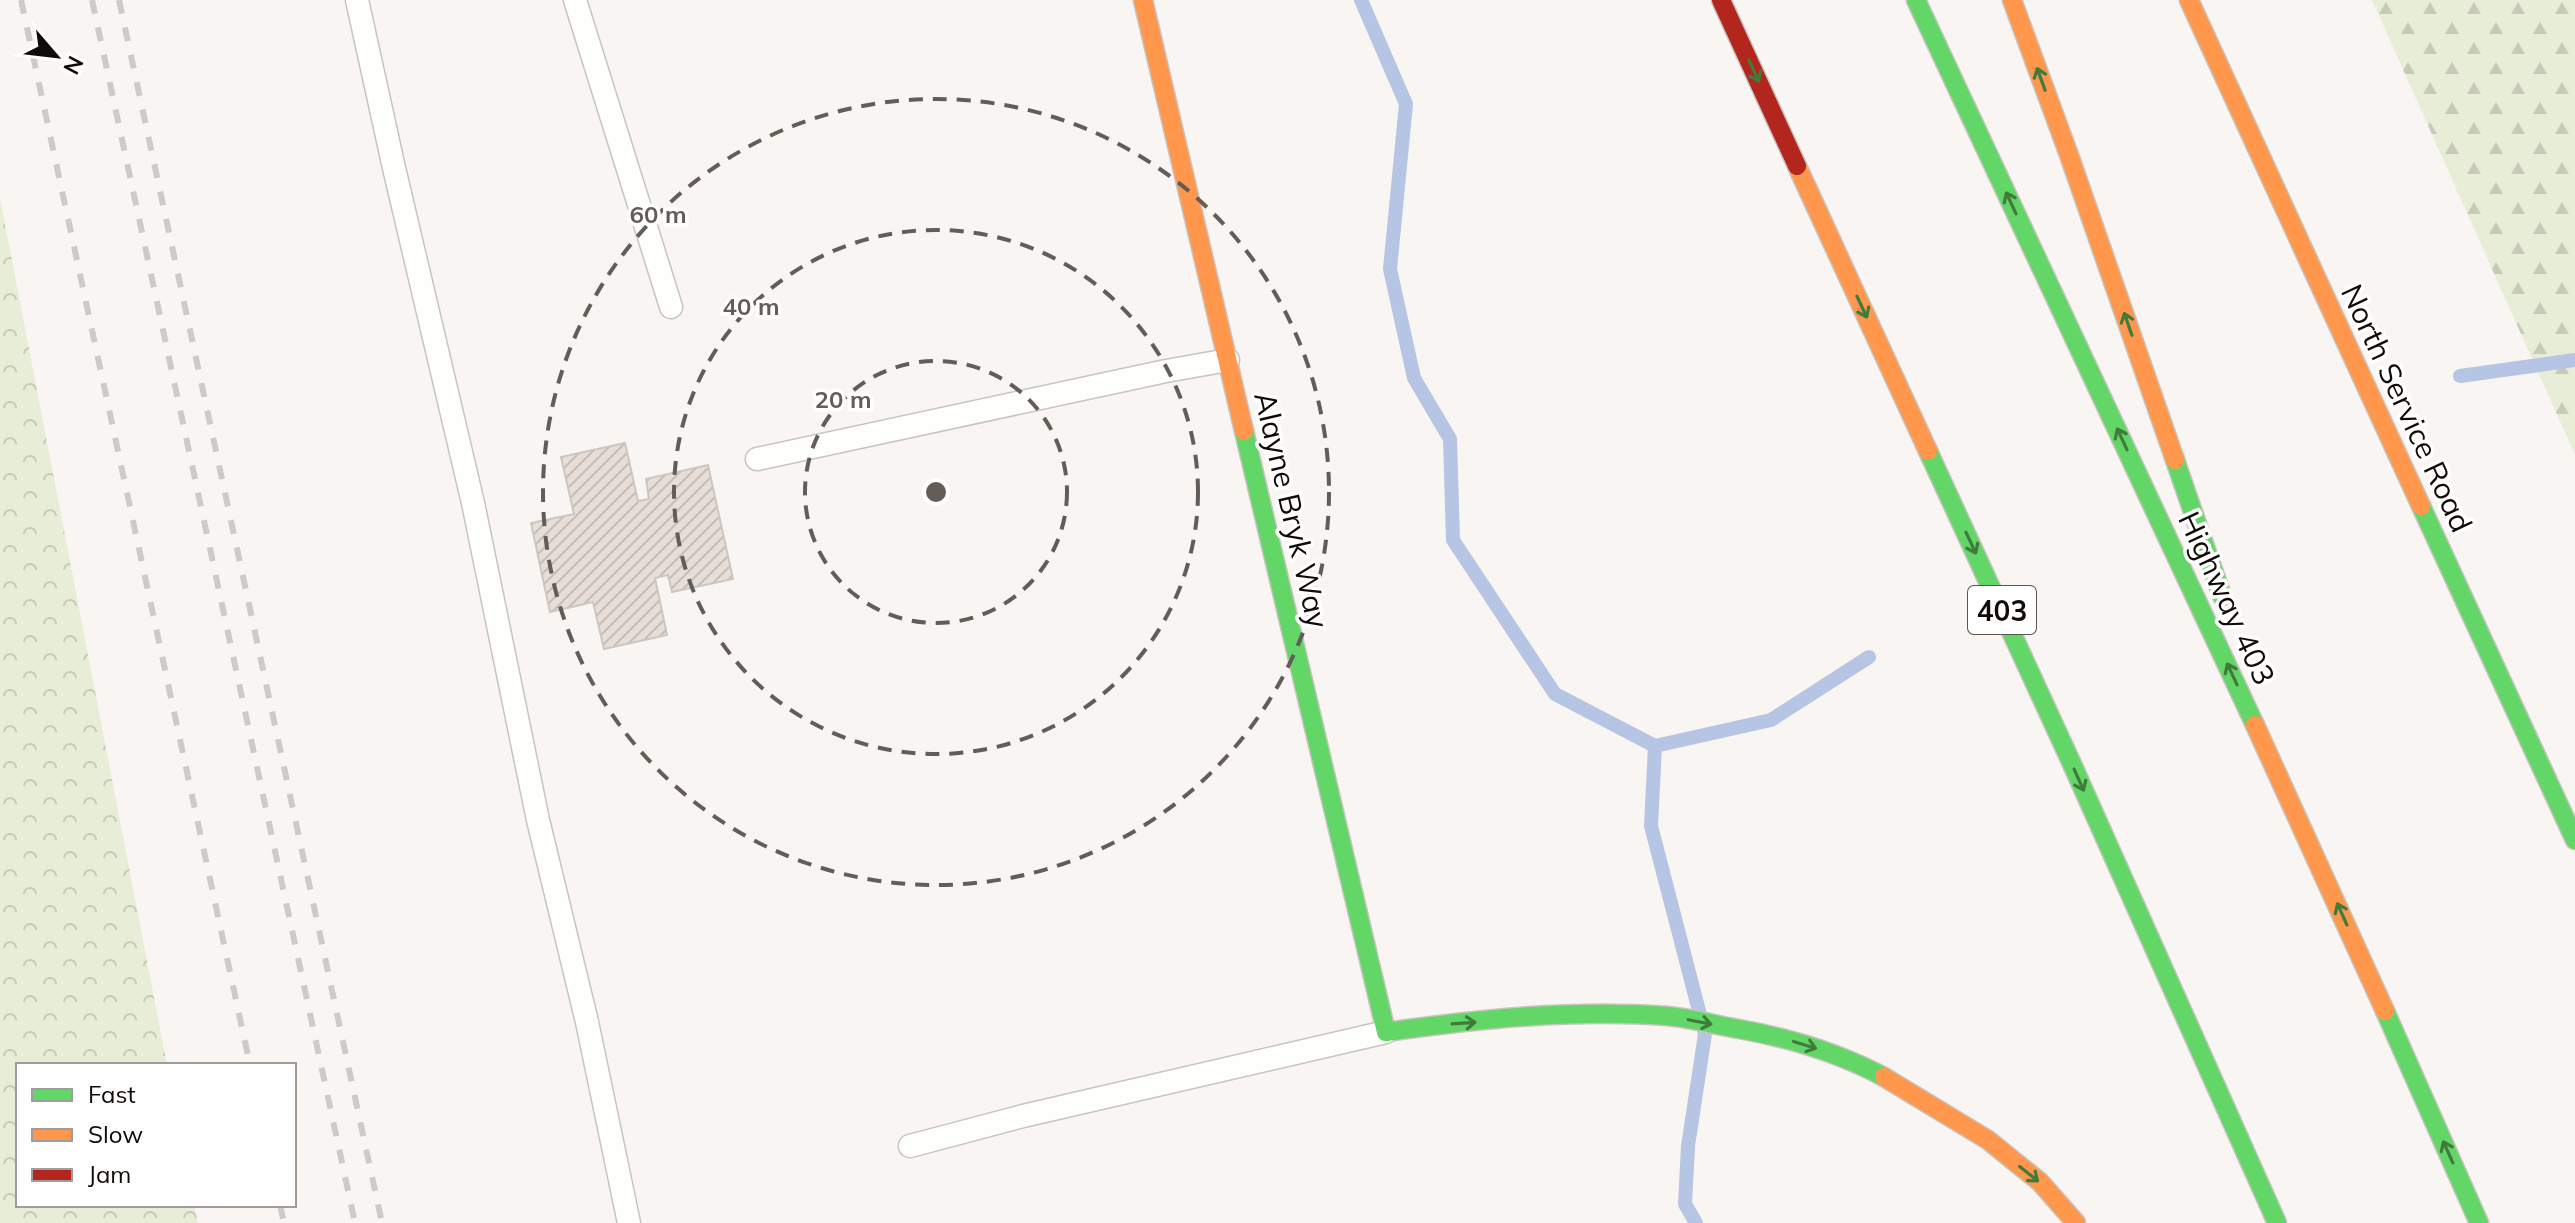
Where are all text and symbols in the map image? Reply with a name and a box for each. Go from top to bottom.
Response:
north arrow [16,16,96,96]
text: N [57,51,90,79]
one-way arrow [1747,59,1762,83]
one-way arrow [2033,67,2047,92]
one-way arrow [2003,192,2018,216]
text: 60 m [630,199,686,229]
street label: North Service Road [2333,278,2481,538]
text: 40 m [723,291,779,321]
one-way arrow [1855,295,1870,319]
one-way arrow [2119,312,2134,337]
text: 20 m [815,384,871,414]
street label: Alayne Bryk Way [1246,388,1338,632]
one-way arrow [2114,427,2129,451]
centre of rings [922,478,950,506]
street label: Highway 403 [2170,505,2284,691]
one-way arrow [1964,531,1979,555]
road number: 403 [1968,586,2036,634]
one-way arrow [2224,663,2239,687]
one-way arrow [2073,767,2088,791]
one-way arrow [2333,903,2348,927]
one-way arrow [1450,1015,1476,1030]
one-way arrow [1686,1015,1712,1030]
one-way arrow [1792,1038,1818,1053]
legend [16,1063,296,1207]
text: Fast [88,1079,136,1109]
text: Slow [88,1119,143,1149]
one-way arrow [2439,1140,2454,1165]
text: Jam [88,1159,131,1189]
one-way arrow [2019,1165,2039,1183]

